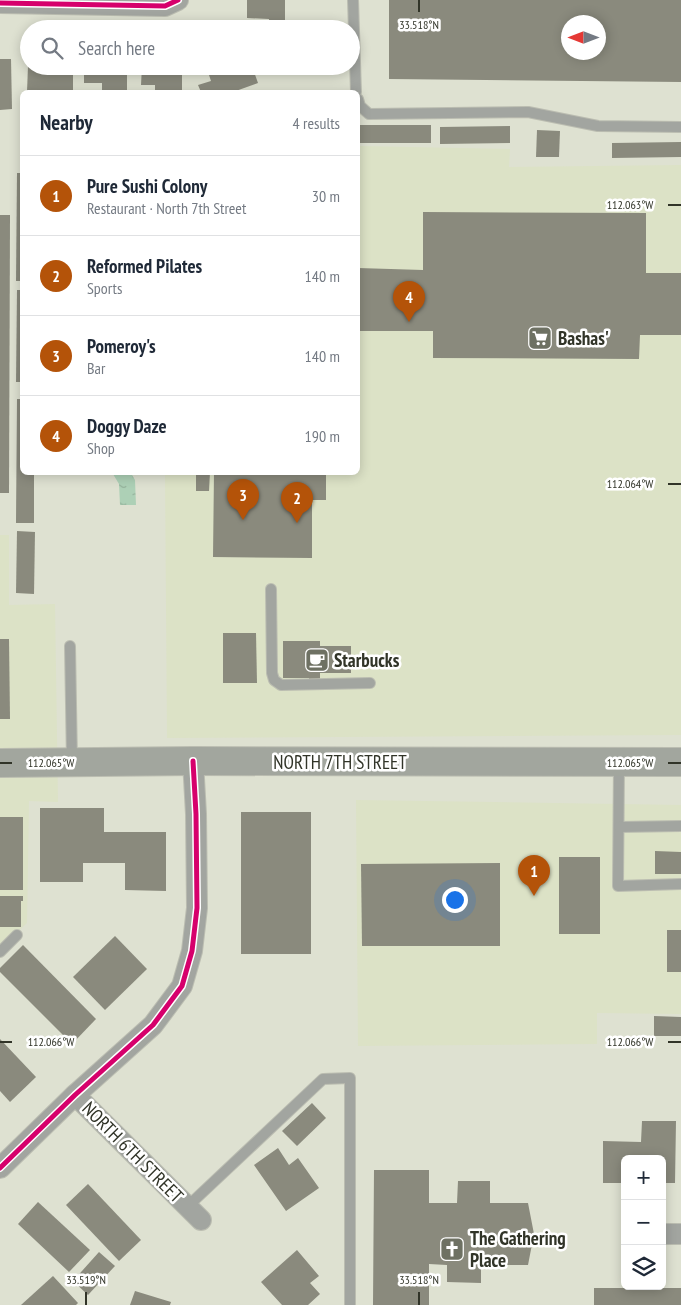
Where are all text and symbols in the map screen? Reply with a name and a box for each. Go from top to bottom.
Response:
north arrow [561,15,606,60]
text: 33.518°N [399,17,439,32]
search box [20,20,360,75]
icon: search [38,34,66,62]
text: Search here [78,36,155,60]
text: Nearby [40,109,93,136]
text: 4 results [293,113,340,133]
text: Pure Sushi Colony [87,174,207,198]
text: 1 [52,186,60,206]
text: 30 m [312,186,340,206]
text: 112.063°W [607,197,653,212]
text: Restaurant · North 7th Street [87,198,246,218]
text: Reformed Pilates [87,254,202,278]
text: 2 [52,266,60,286]
text: 140 m [305,266,340,286]
text: Sports [87,278,122,298]
pin: 4 [393,281,425,322]
supermarket icon: Bashas' [527,325,553,351]
place label: Bashas' [558,326,609,350]
text: Pomeroy's [87,334,156,358]
text: 3 [52,346,60,366]
text: 140 m [305,346,340,366]
text: Bar [87,358,105,378]
text: Doggy Daze [87,414,167,438]
text: 4 [52,426,60,446]
text: 190 m [305,426,340,446]
text: Shop [87,438,115,458]
text: 112.064°W [607,476,653,491]
pin: 3 [227,479,259,520]
pin: 2 [281,482,313,523]
cafe icon: Starbucks [304,647,330,673]
place label: Starbucks [334,648,400,672]
street label: NORTH 7TH STREET [273,750,407,774]
text: 112.065°W [28,755,74,770]
text: 112.065°W [607,755,653,770]
pin: 1 [518,855,550,896]
your location [442,887,468,913]
text: 112.066°W [28,1034,74,1049]
text: 112.066°W [607,1034,653,1049]
street label: NORTH 6TH STREET [77,1096,189,1208]
map controls [621,1155,666,1290]
button: + [621,1155,666,1200]
button: − [621,1200,666,1245]
place label: The Gathering Place [470,1226,566,1272]
church icon: The Gathering Place [439,1236,465,1262]
button: layers [621,1245,666,1290]
text: 33.519°N [66,1272,106,1287]
text: 33.518°N [399,1272,439,1287]

